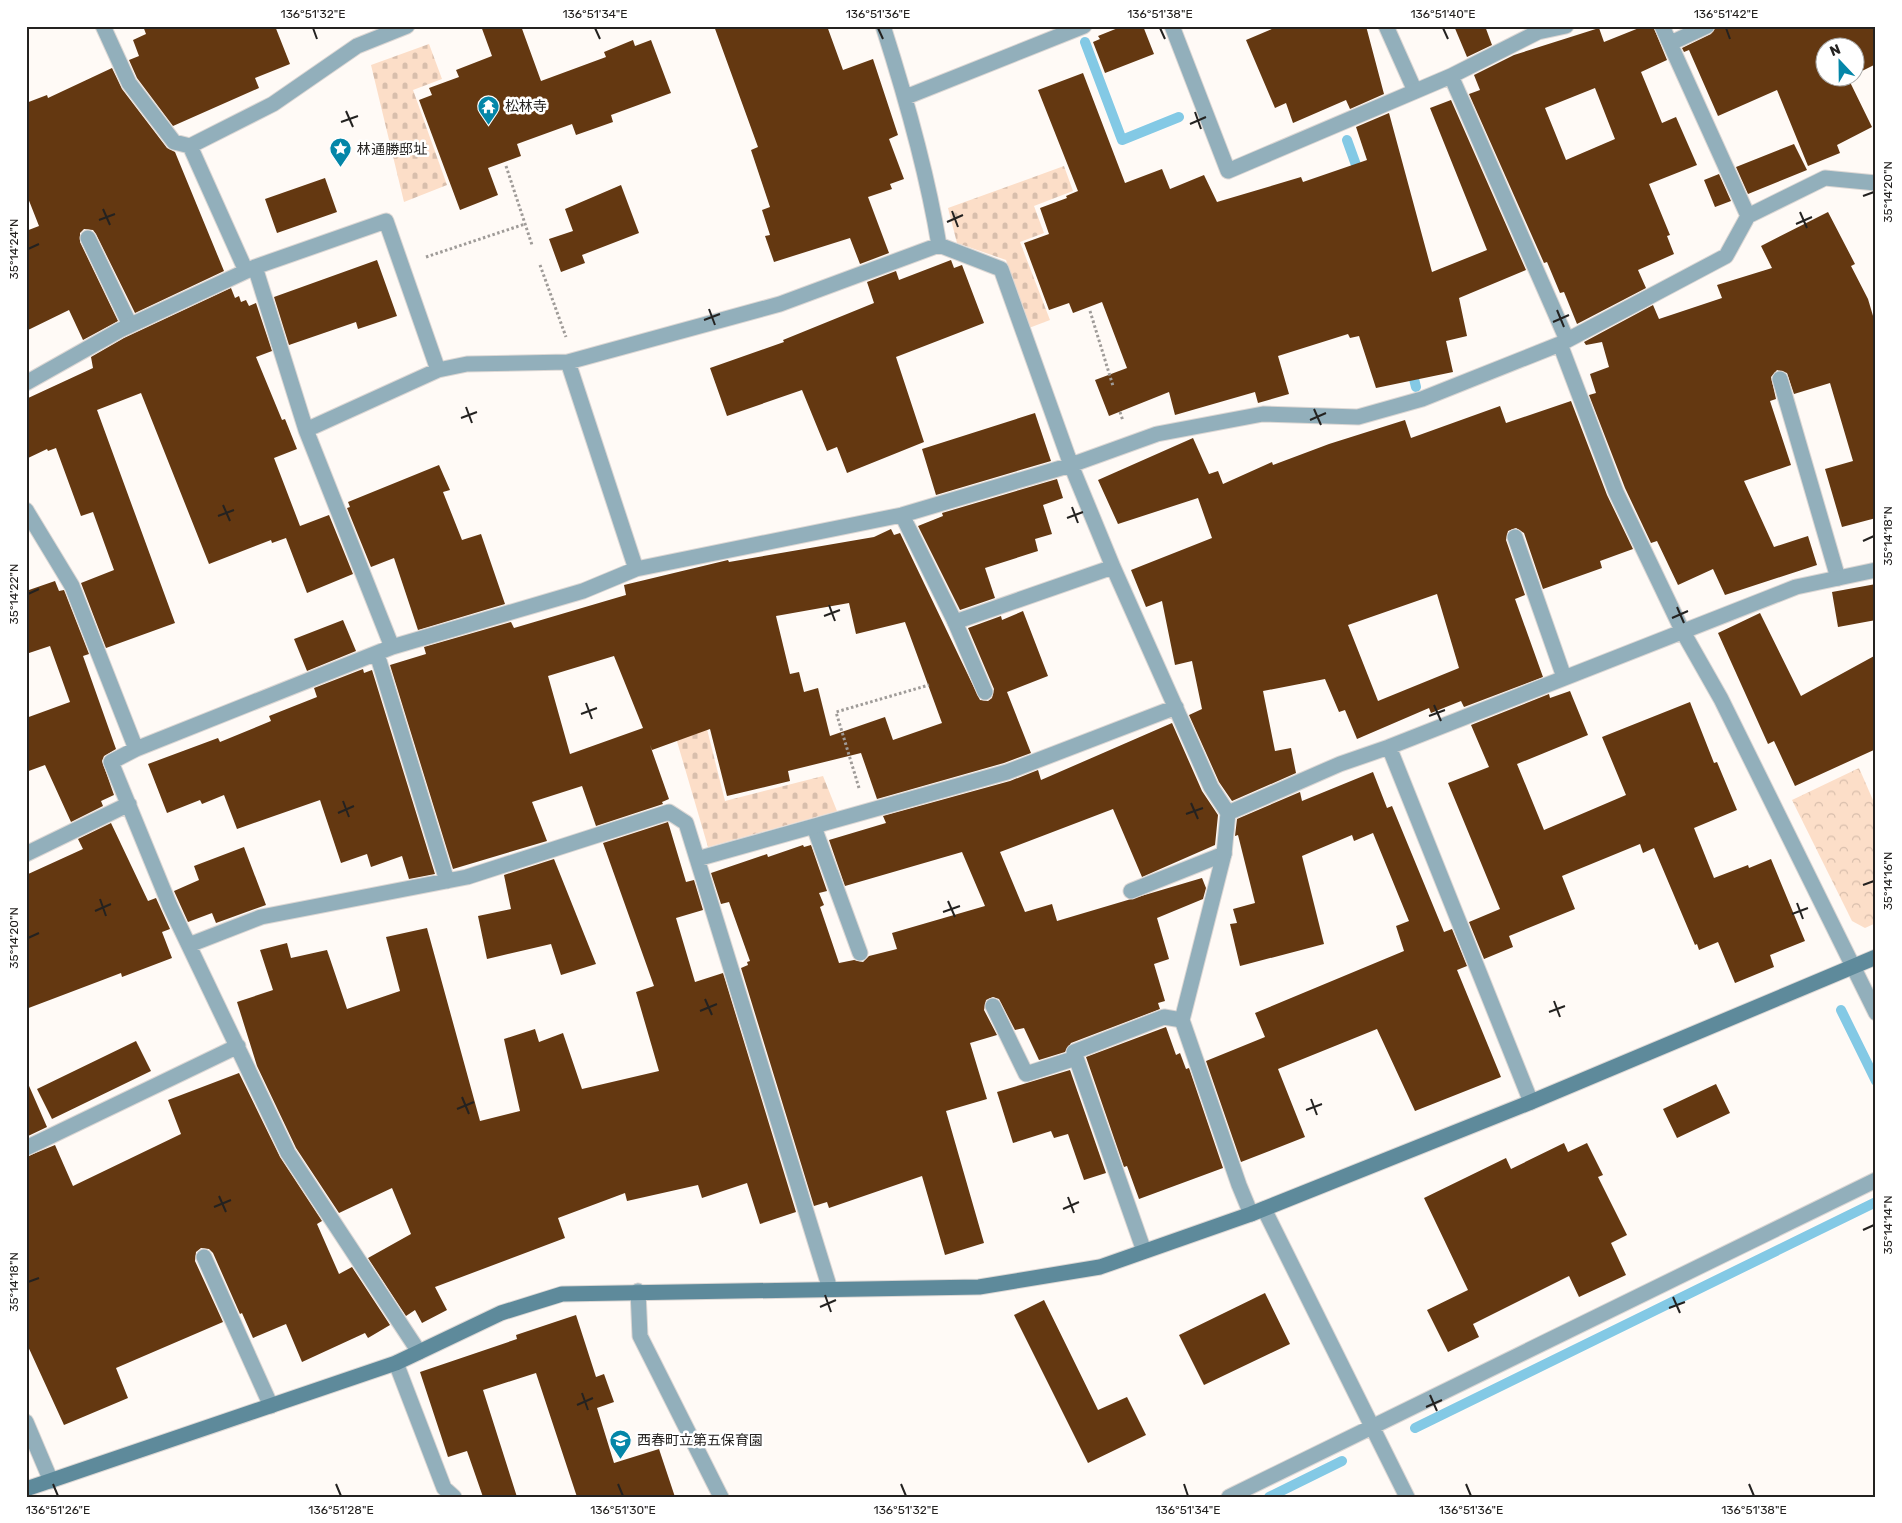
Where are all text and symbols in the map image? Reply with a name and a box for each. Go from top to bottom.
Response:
text: 136°51'32"E [281,7,345,21]
text: 136°51'34"E [562,7,628,21]
text: 136°51'36"E [846,7,910,21]
text: 136°51'38"E [1127,7,1193,21]
text: 136°51'40"E [1410,7,1476,21]
text: 136°51'42"E [1694,7,1758,21]
north arrow [1814,38,1864,88]
text: N [1827,41,1843,60]
temple icon: 松林寺 [477,94,501,125]
place label: 松林寺 [505,98,547,115]
place icon: 林通勝邸址 [329,137,353,168]
place label: 林通勝邸址 [357,141,427,158]
text: 35°14'20"N [1881,161,1895,223]
text: 35°14'24"N [7,219,21,279]
text: 35°14'18"N [1881,506,1895,566]
text: 35°14'22"N [7,564,21,624]
text: 35°14'16"N [1881,852,1895,910]
text: 35°14'20"N [7,907,21,969]
text: 35°14'14"N [1881,1195,1895,1255]
text: 35°14'18"N [7,1252,21,1312]
school or university icon: 西春町立第五保育園 [609,1428,633,1459]
place label: 西春町立第五保育園 [637,1432,763,1449]
text: 136°51'26"E [26,1503,90,1517]
text: 136°51'28"E [308,1503,374,1517]
text: 136°51'30"E [590,1503,656,1517]
text: 136°51'32"E [874,1503,938,1517]
text: 136°51'34"E [1155,1503,1221,1517]
text: 136°51'36"E [1439,1503,1503,1517]
text: 136°51'38"E [1721,1503,1787,1517]

